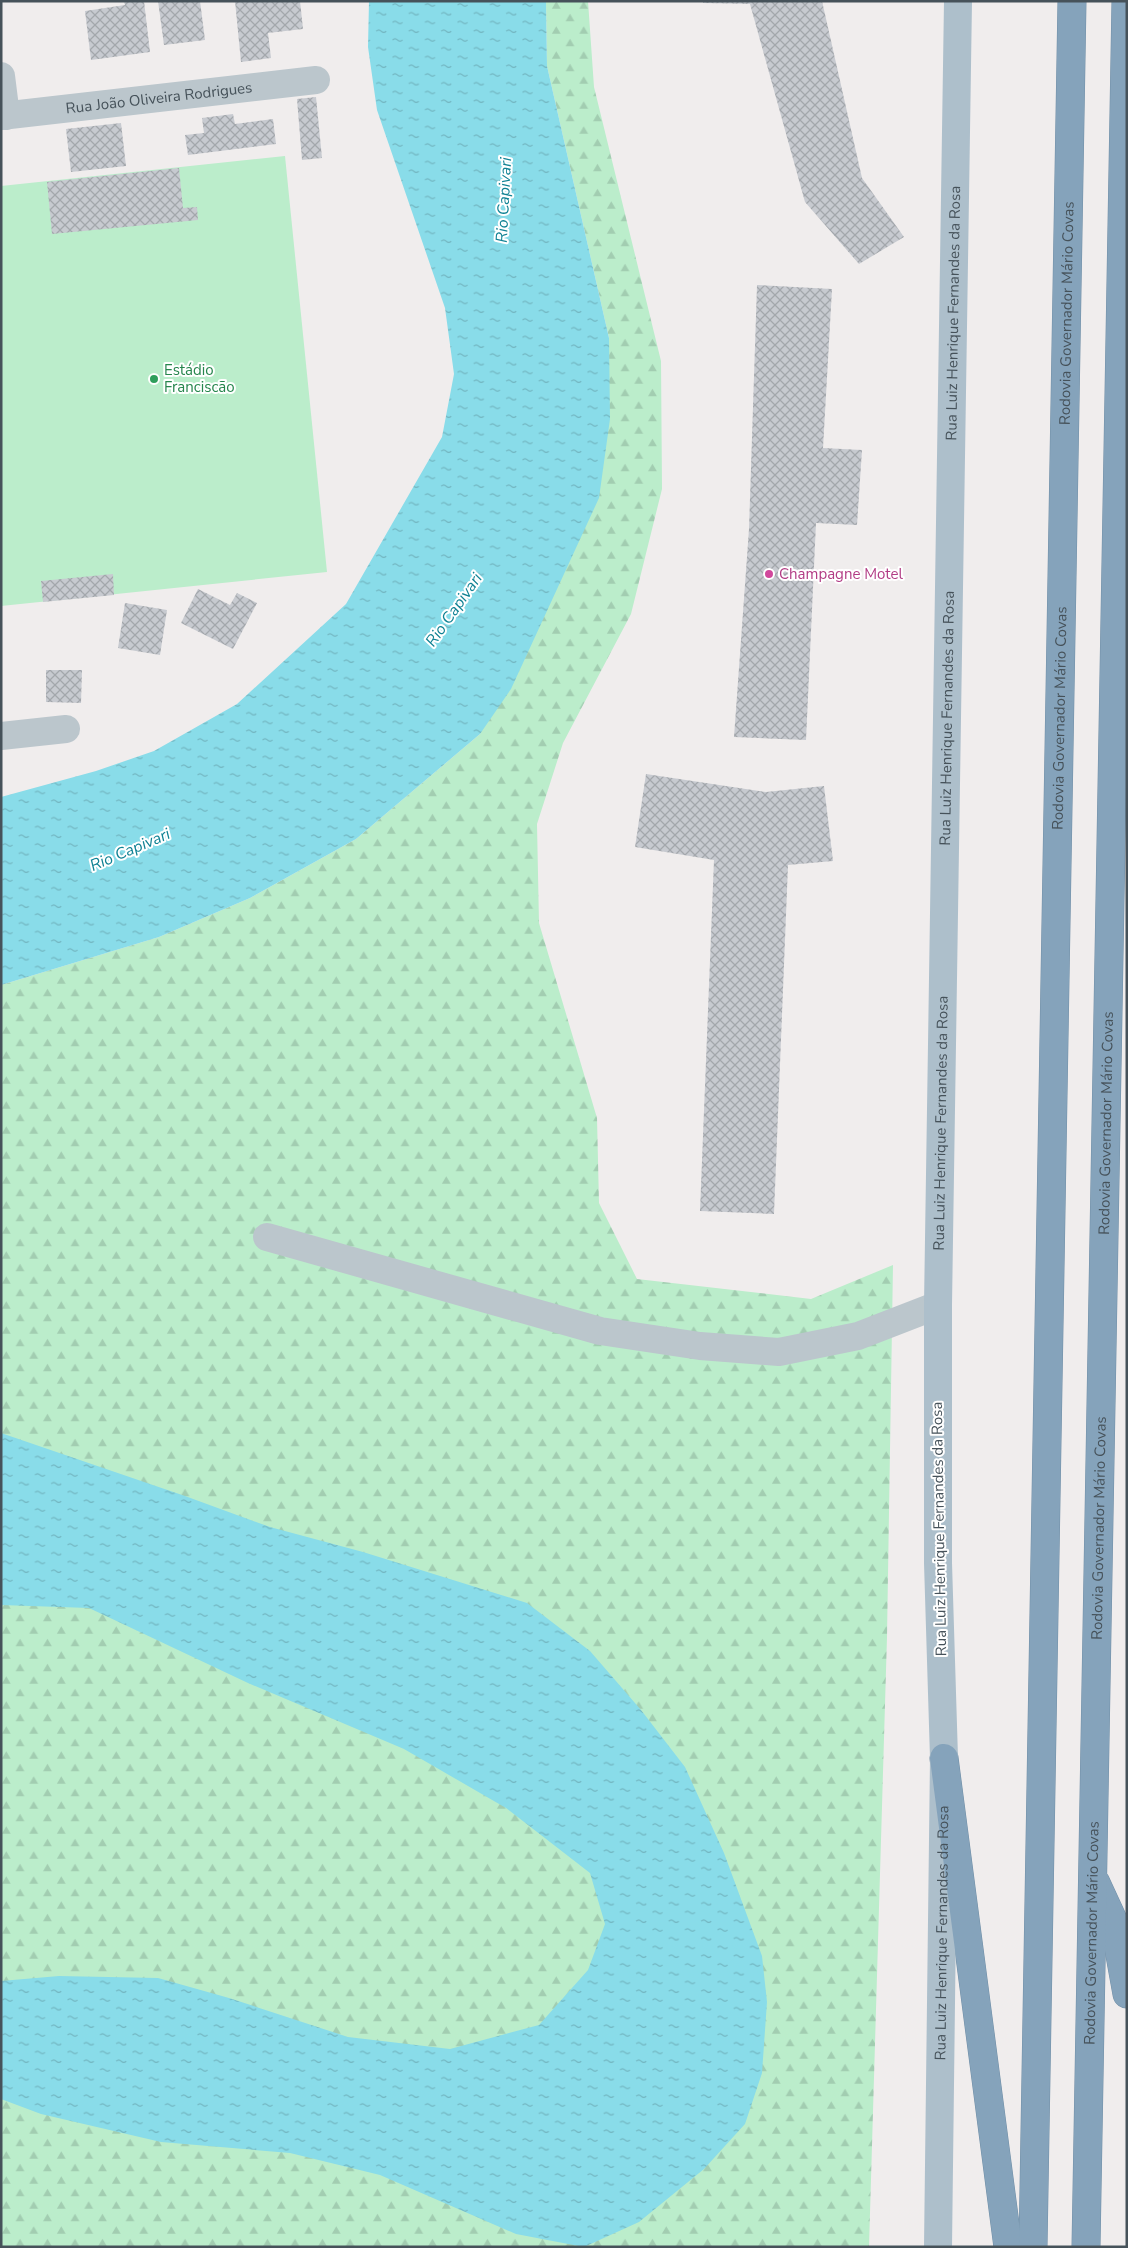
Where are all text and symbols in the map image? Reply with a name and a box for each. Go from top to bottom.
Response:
street label: Rua João Oliveira Rodrigues [65,77,253,119]
water label: Rio Capivari [491,156,517,243]
street label: Rua Luiz Henrique Fernandes da Rosa [941,186,965,441]
street label: Rodovia Governador Mário Covas [1055,201,1079,425]
place label: Estádio Franciscão [164,360,235,397]
marker: Estádio Franciscão [148,373,160,385]
place label: Champagne Motel [779,564,903,584]
water label: Rio Capivari [420,568,488,651]
marker: Champagne Motel [763,568,775,580]
street label: Rua Luiz Henrique Fernandes da Rosa [935,591,959,846]
street label: Rodovia Governador Mário Covas [1048,606,1071,830]
water label: Rio Capivari [86,823,174,877]
street label: Rua Luiz Henrique Fernandes da Rosa [929,996,953,1251]
street label: Rodovia Governador Mário Covas [1094,1011,1118,1235]
street label: Rua Luiz Henrique Fernandes da Rosa [927,1401,951,1657]
street label: Rodovia Governador Mário Covas [1087,1416,1111,1640]
street label: Rua Luiz Henrique Fernandes da Rosa [930,1805,953,2061]
street label: Rodovia Governador Mário Covas [1080,1821,1104,2045]

